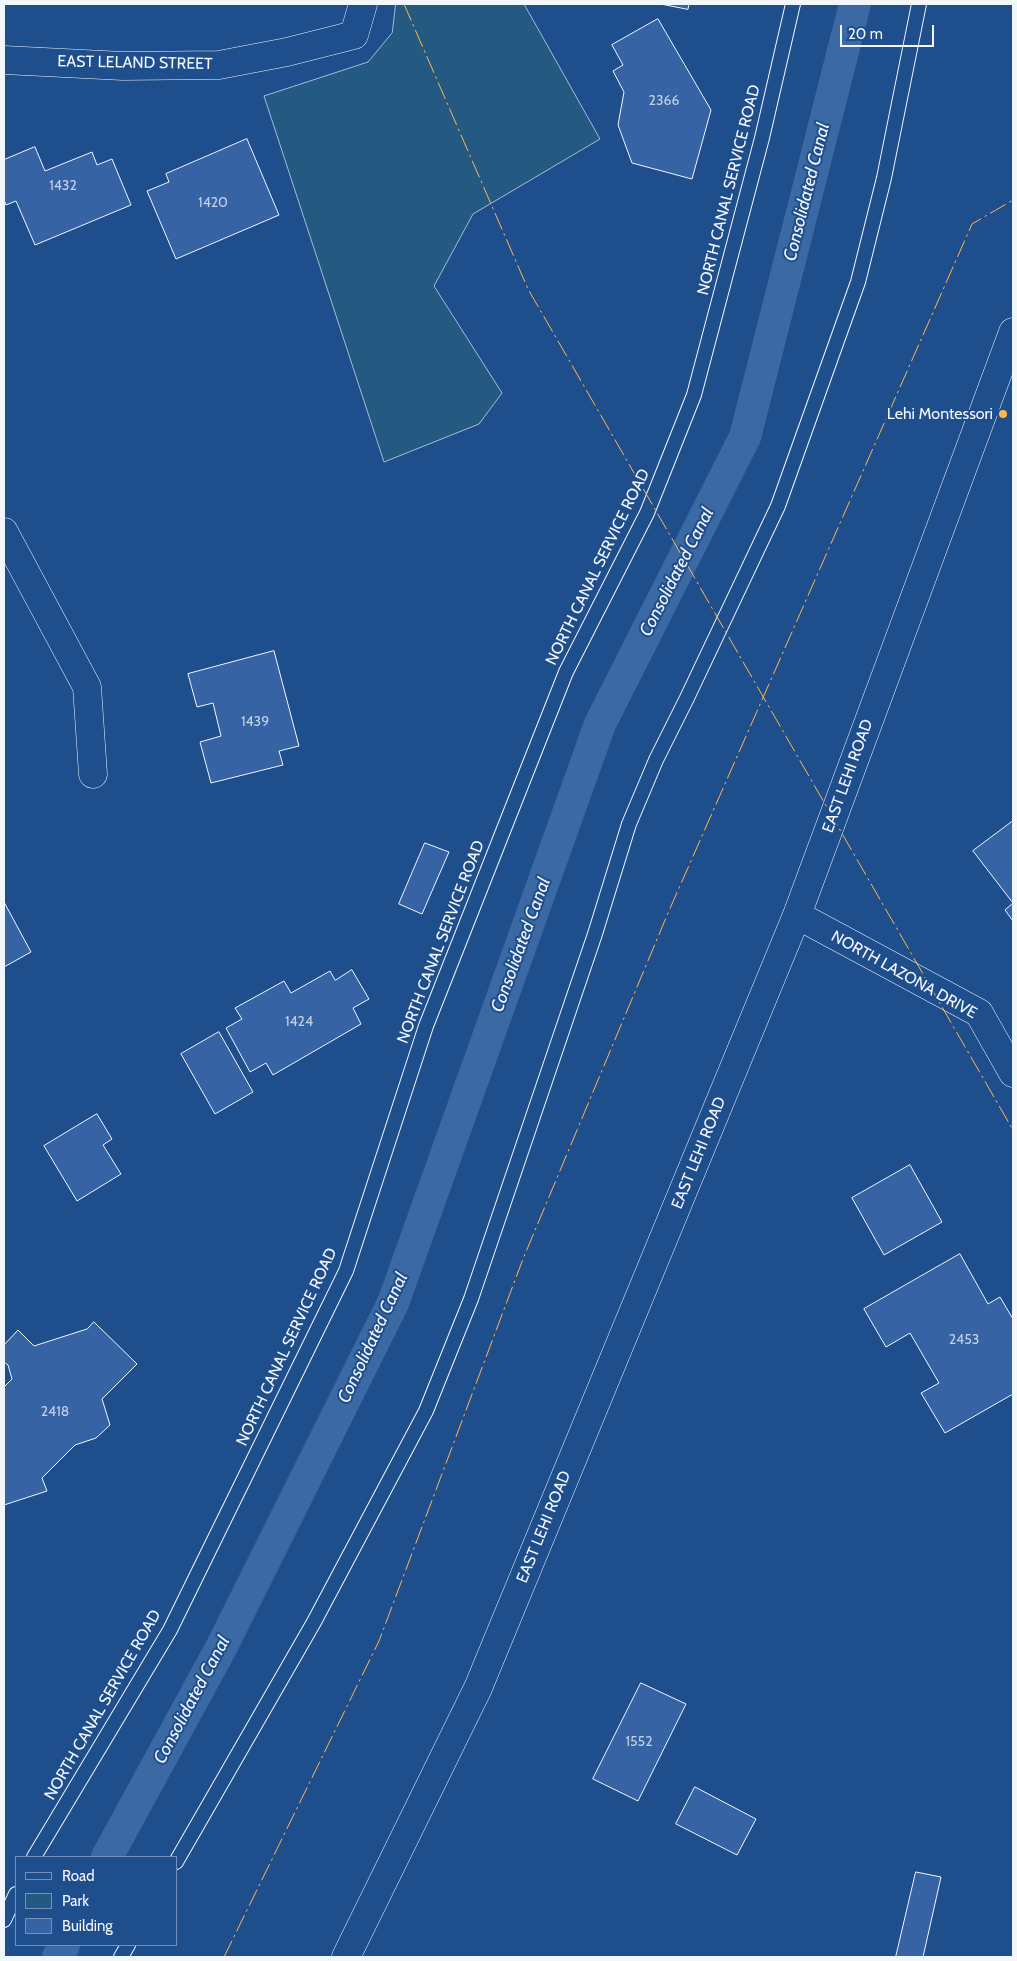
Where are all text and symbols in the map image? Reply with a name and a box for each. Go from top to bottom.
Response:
scale bar [842,15,936,47]
text: 20 m [848,25,883,43]
street label: EAST LELAND STREET [57,52,213,74]
street label: NORTH CANAL SERVICE ROAD [694,83,764,297]
house number: 2366 [649,93,679,109]
water label: Consolidated Canal [779,121,835,263]
house number: 1432 [49,178,77,194]
house number: 1420 [198,195,228,211]
place label: Lehi Montessori [887,404,993,424]
marker: Lehi Montessori [997,408,1009,420]
street label: NORTH CANAL SERVICE ROAD [542,466,654,668]
water label: Consolidated Canal [635,504,719,640]
house number: 1439 [241,714,269,730]
street label: EAST LEHI ROAD [819,717,877,835]
street label: NORTH CANAL SERVICE ROAD [393,838,489,1046]
water label: Consolidated Canal [487,875,555,1015]
street label: NORTH LAZONA DRIVE [828,927,980,1023]
house number: 1424 [285,1014,313,1030]
street label: EAST LEHI ROAD [668,1094,730,1212]
street label: NORTH CANAL SERVICE ROAD [233,1245,341,1449]
water label: Consolidated Canal [333,1269,413,1407]
house number: 2453 [949,1332,979,1348]
house number: 2418 [41,1404,69,1420]
street label: EAST LEHI ROAD [513,1468,575,1586]
street label: NORTH CANAL SERVICE ROAD [41,1607,165,1803]
water label: Consolidated Canal [149,1632,235,1768]
house number: 1552 [625,1734,653,1750]
legend [15,1856,178,1946]
text: Road [62,1867,95,1885]
text: Park [62,1892,89,1910]
text: Building [62,1917,113,1935]

